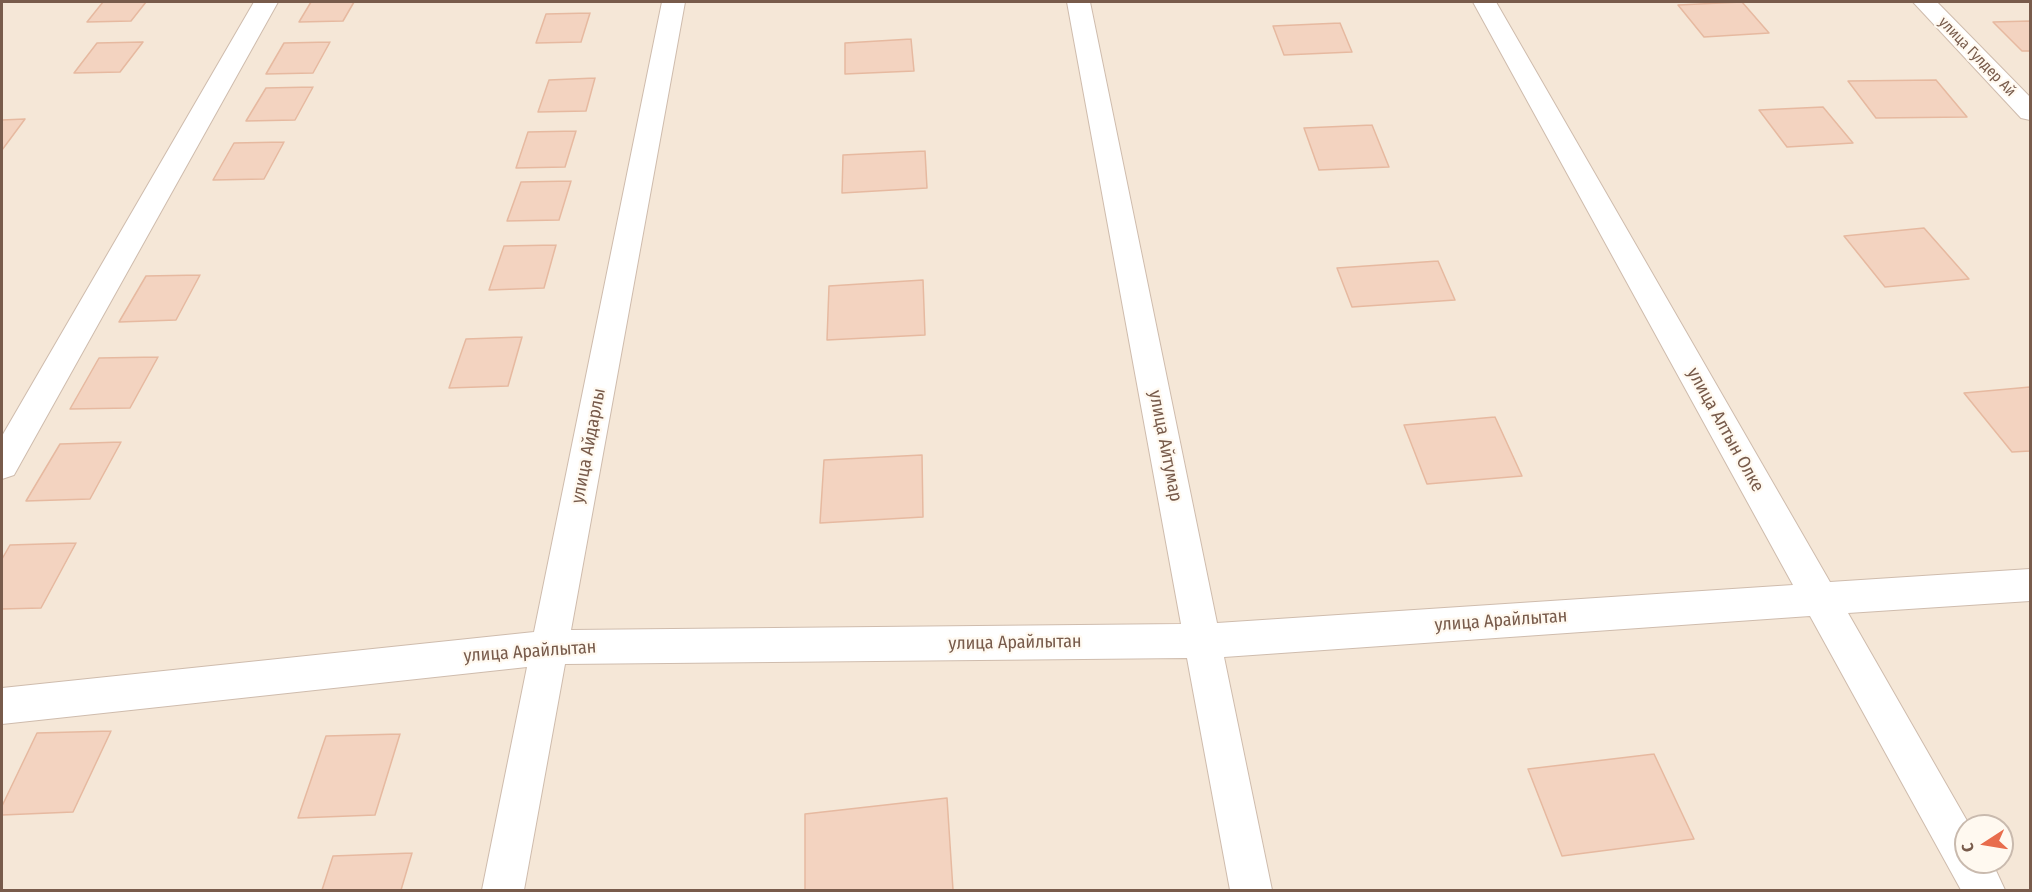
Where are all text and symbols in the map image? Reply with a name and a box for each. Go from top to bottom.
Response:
street label: улица Гулдер Ай [1935,14,2019,100]
street label: улица Алтын Олке [1682,364,1768,496]
street label: улица Айдарлы [567,387,611,505]
street label: улица Айтумар [1144,388,1186,504]
street label: улица Арайлытан [1434,606,1568,636]
street label: улица Арайлытан [948,631,1082,655]
street label: улица Арайлытан [463,637,597,667]
north arrow [1954,814,2014,874]
text: С [1958,841,1978,854]

